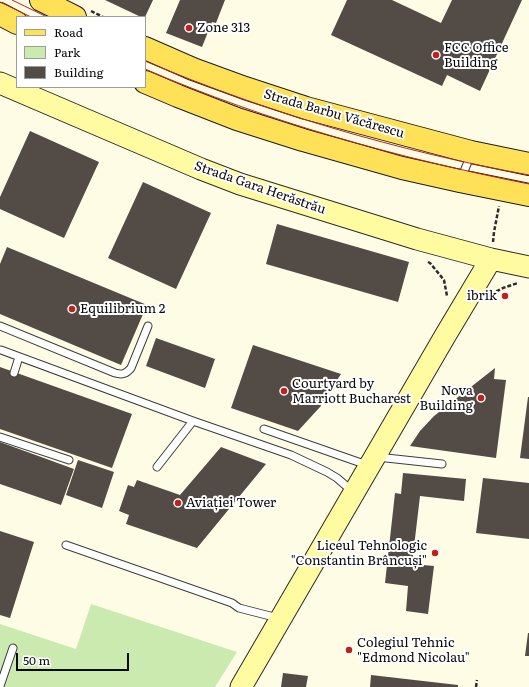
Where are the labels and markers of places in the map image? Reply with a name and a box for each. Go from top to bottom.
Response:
place label: Zone 313 [197,20,250,36]
marker: Zone 313 [184,23,194,33]
place label: FCC Office Building [444,40,509,71]
marker: FCC Office Building [431,50,441,60]
place label: ibrik [467,288,497,304]
marker: ibrik [500,291,510,301]
place label: Equilibrium 2 [80,301,165,317]
marker: Equilibrium 2 [67,304,77,314]
place label: Courtyard by Marriott Bucharest [292,376,411,407]
place label: Nova Building [419,383,473,414]
marker: Courtyard by Marriott Bucharest [279,386,289,396]
marker: Nova Building [476,393,486,403]
place label: Aviației Tower [186,495,276,511]
marker: Aviației Tower [173,498,183,508]
place label: Liceul Tehnologic "Constantin Brâncuși" [291,538,427,569]
marker: Liceul Tehnologic "Constantin Brâncuși" [430,548,440,558]
place label: Colegiul Tehnic "Edmond Nicolau" [357,635,470,666]
marker: Colegiul Tehnic "Edmond Nicolau" [344,645,354,655]

